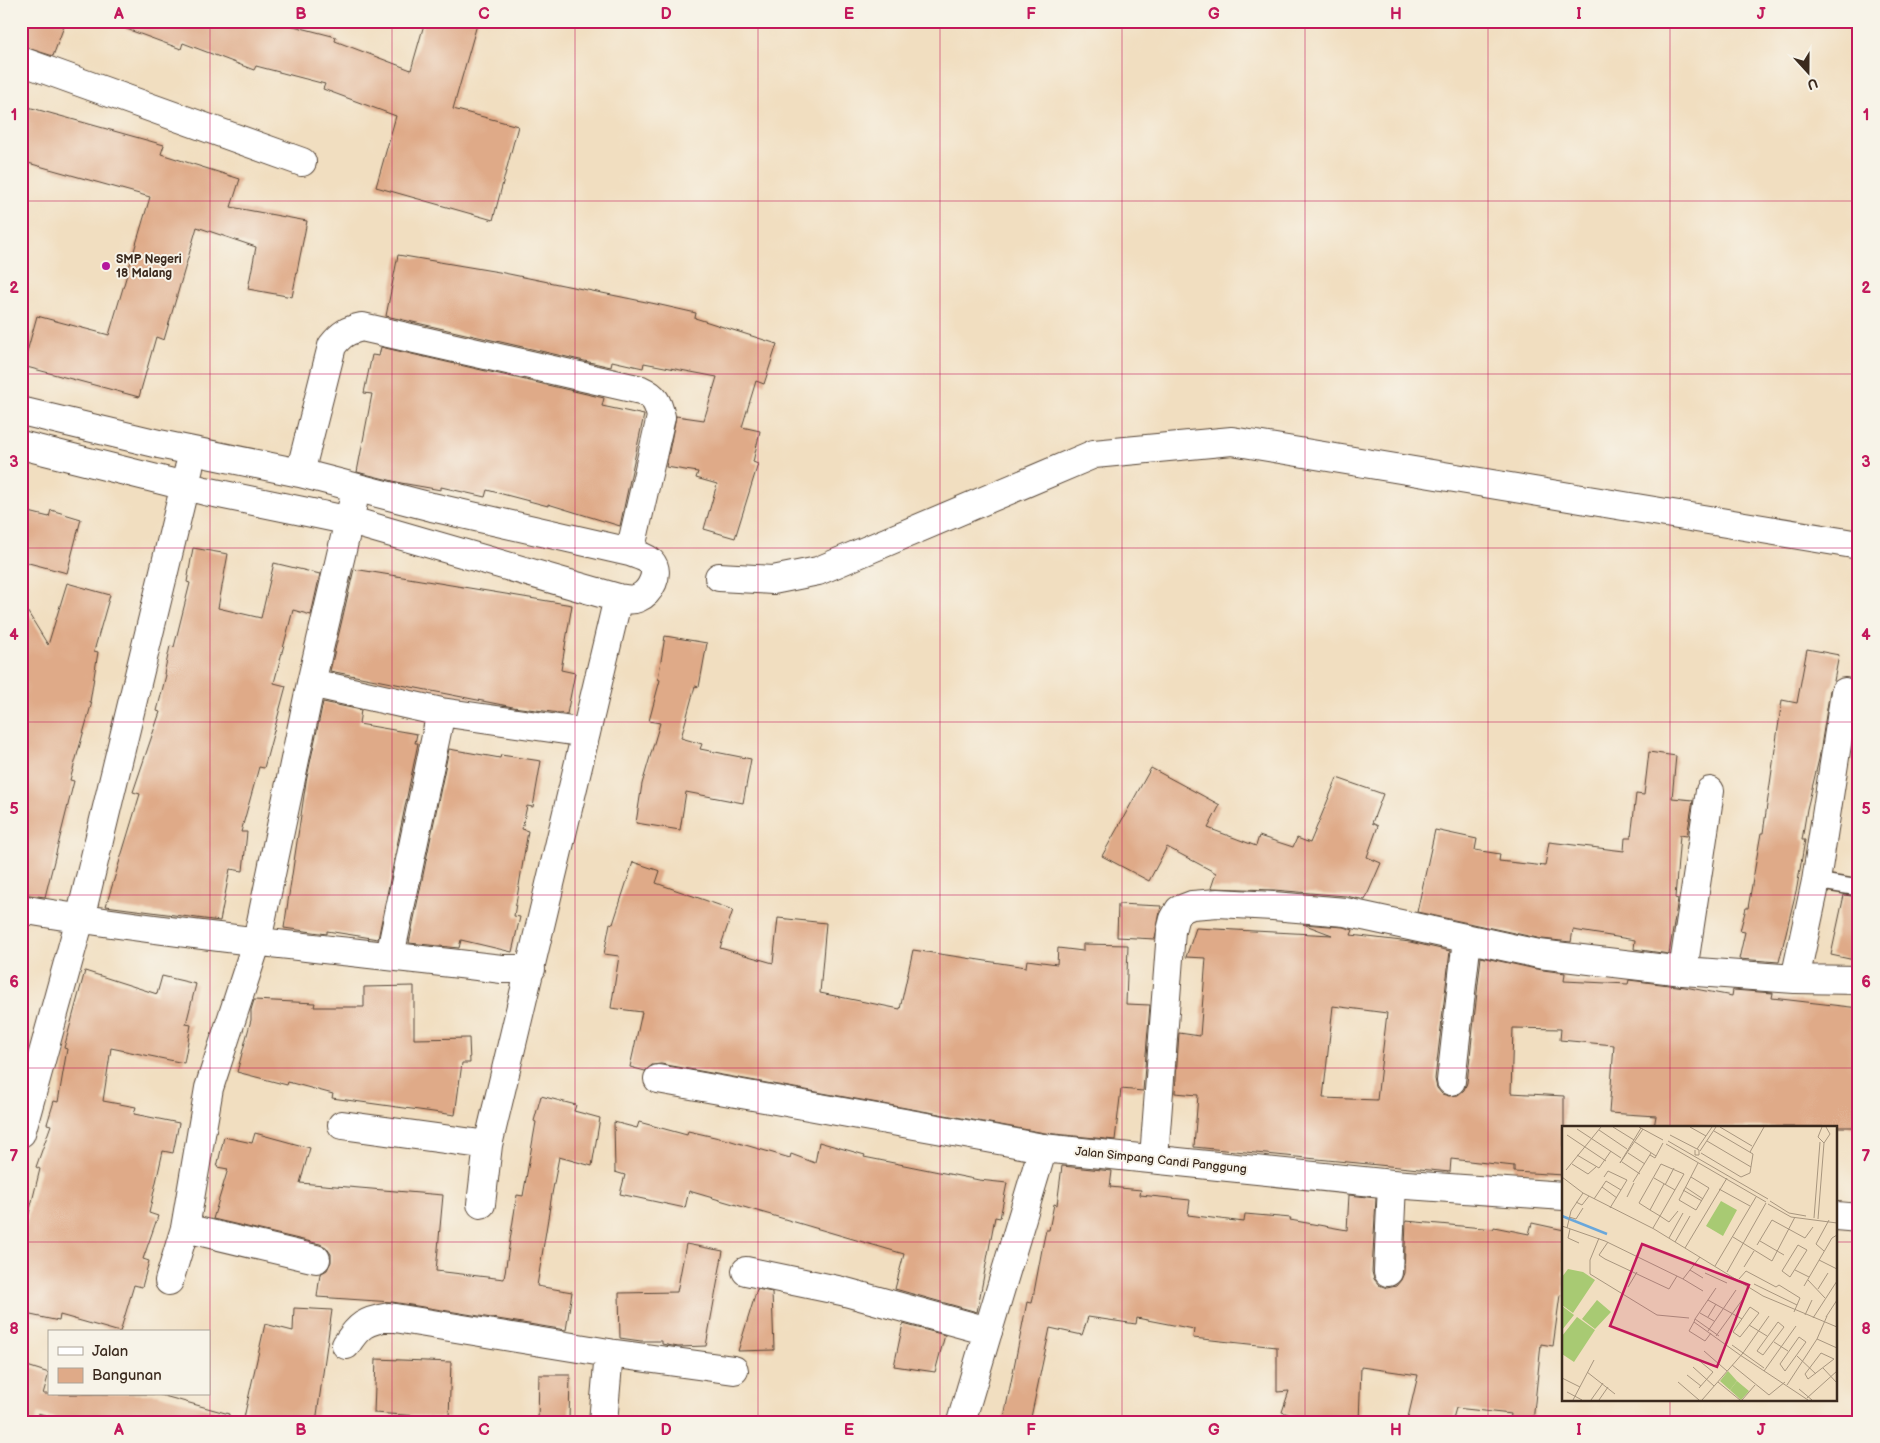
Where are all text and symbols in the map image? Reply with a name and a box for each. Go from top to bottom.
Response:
text: A [113,5,124,24]
text: B [295,5,307,24]
text: C [478,5,490,24]
text: D [660,5,672,24]
text: E [844,5,854,24]
text: F [1026,5,1036,24]
text: G [1208,5,1220,24]
text: H [1390,5,1402,24]
text: I [1576,5,1582,24]
text: J [1757,5,1766,24]
north arrow [1782,48,1832,98]
text: U [1805,74,1820,93]
text: 1 [11,106,17,125]
text: 1 [1863,106,1869,125]
place label: SMP Negeri 18 Malang [116,252,182,281]
marker: SMP Negeri 18 Malang [100,260,112,272]
text: 2 [9,279,19,298]
text: 2 [1861,279,1871,298]
text: 3 [9,453,19,472]
text: 3 [1861,453,1871,472]
text: 4 [9,626,19,645]
text: 4 [1861,626,1871,645]
text: 5 [9,800,19,819]
text: 5 [1861,800,1871,819]
text: 6 [9,973,19,992]
text: 6 [1861,973,1871,992]
inset map [1562,1126,1838,1400]
street label: Jalan Simpang Candi Panggung [1074,1144,1248,1177]
text: 7 [10,1147,19,1166]
text: 7 [1862,1147,1871,1166]
text: 8 [9,1320,19,1339]
text: 8 [1861,1320,1871,1339]
legend [48,1330,210,1396]
text: Jalan [92,1342,128,1361]
text: Bangunan [92,1366,162,1385]
text: A [113,1421,124,1440]
text: B [295,1421,307,1440]
text: C [478,1421,490,1440]
text: D [660,1421,672,1440]
text: E [844,1421,854,1440]
text: F [1026,1421,1036,1440]
text: G [1208,1421,1220,1440]
text: H [1390,1421,1402,1440]
text: I [1576,1421,1582,1440]
text: J [1757,1421,1766,1440]

